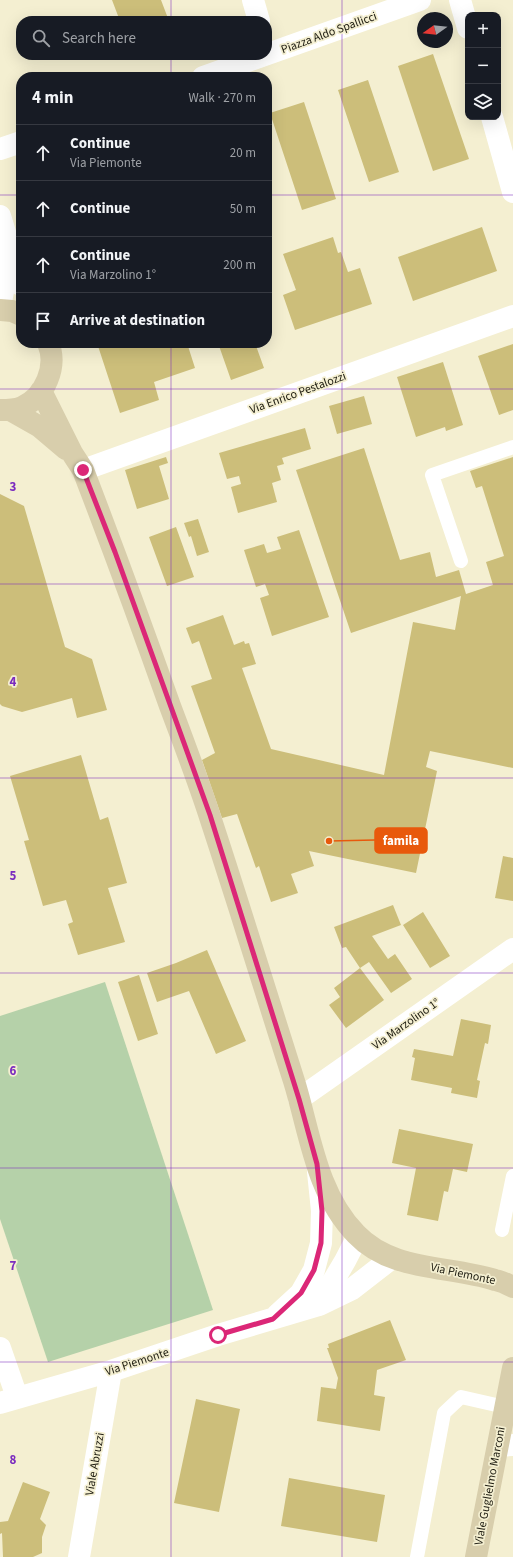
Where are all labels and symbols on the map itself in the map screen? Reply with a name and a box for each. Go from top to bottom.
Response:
street label: Piazza Aldo Spallicci [279,8,379,58]
north arrow [417,12,453,48]
street label: Via Enrico Pestalozzi [247,368,349,418]
route end [74,461,92,479]
text: 3 [10,478,17,496]
text: 4 [10,673,17,691]
callout: famila [375,828,427,853]
text: famila [383,832,419,850]
text: 5 [10,867,17,885]
street label: Via Marzolino 1° [369,994,443,1054]
text: 6 [10,1062,17,1080]
text: 7 [10,1257,17,1275]
street label: Via Piemonte [429,1259,497,1289]
route start [209,1326,227,1344]
street label: Via Piemonte [103,1344,171,1380]
street label: Viale Guglielmo Marconi [470,1425,510,1547]
street label: Viale Abruzzi [81,1431,109,1497]
text: 8 [10,1451,17,1469]

